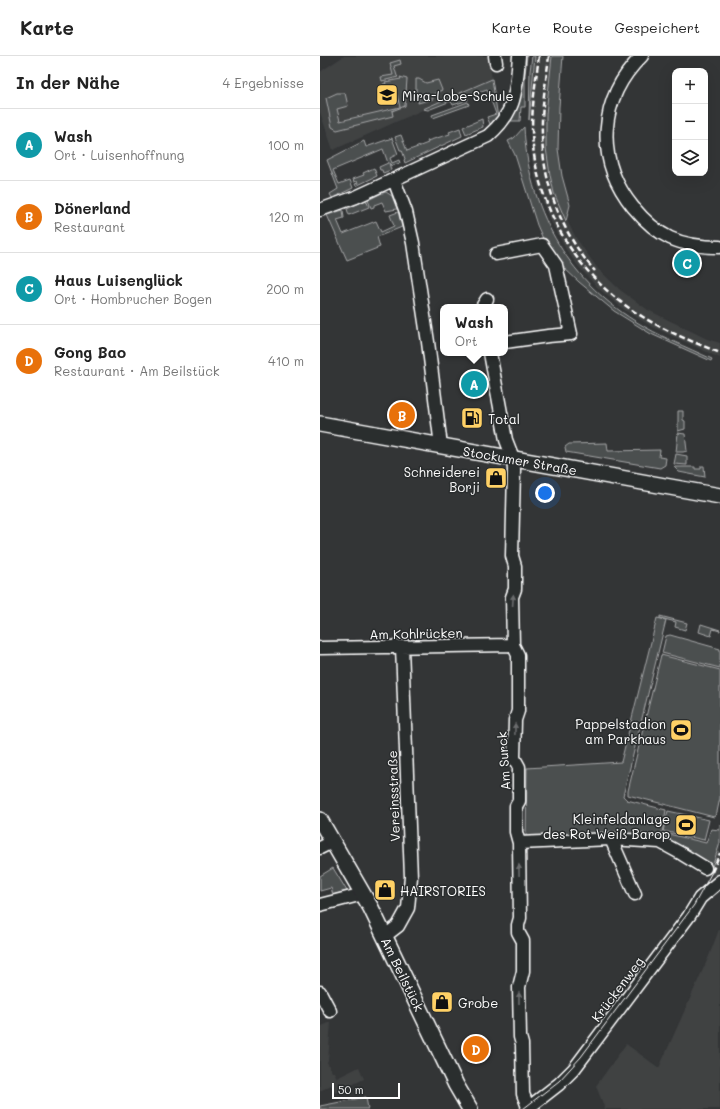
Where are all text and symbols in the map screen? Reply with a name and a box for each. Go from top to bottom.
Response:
text: Karte [20,15,74,40]
text: Karte [492,18,531,37]
text: Route [553,18,593,37]
text: Gespeichert [615,18,700,37]
map controls [672,68,708,176]
button: + [672,68,708,104]
text: In der Nähe [16,71,120,93]
text: 4 Ergebnisse [223,74,304,91]
school or university icon: Mira-Lobe-Schule [374,82,400,108]
place label: Mira-Lobe-Schule [402,87,514,104]
button: − [672,104,708,140]
text: Wash [54,126,92,146]
text: A [24,136,34,153]
text: 100 m [268,136,304,153]
button: layers [672,140,708,176]
text: Ort · Luisenhoffnung [54,146,184,163]
text: Dönerland [54,198,131,218]
text: B [25,208,33,225]
text: 120 m [268,208,304,225]
text: Restaurant [54,218,125,235]
pin: C [674,248,700,278]
text: Haus Luisenglück [54,270,183,290]
text: C [24,280,34,297]
text: 200 m [266,280,304,297]
text: Ort · Hombrucher Bogen [54,290,212,307]
popup [440,304,508,356]
text: Wash [455,312,493,332]
text: Ort [455,332,477,349]
text: Gong Bao [54,342,126,362]
text: D [24,352,34,369]
text: 410 m [268,352,304,369]
text: Restaurant · Am Beilstück [54,362,220,379]
pin: A [461,369,487,399]
pin: B [389,400,415,430]
fuel station icon: Total [459,405,485,431]
place label: Total [488,410,520,427]
street label: Stockumer Straße [462,442,578,478]
place label: Schneiderei Borji [404,463,480,495]
shop icon: Schneiderei Borji [483,465,509,491]
your location [535,483,555,503]
one-way arrow [510,594,517,606]
street label: Am Kohlrücken [369,624,463,642]
place label: Pappelstadion am Parkhaus [575,715,666,747]
sports icon: Pappelstadion am Parkhaus [668,717,694,743]
one-way arrow [512,722,518,735]
street label: Am Surck [492,731,514,791]
street label: Vereinsstraße [383,750,403,842]
place label: Kleinfeldanlage des Rot Weiß Barop [543,810,670,842]
sports icon: Kleinfeldanlage des Rot Weiß Barop [673,812,699,838]
one-way arrow [516,863,522,876]
shop icon: HAIRSTORIES [372,877,398,903]
place label: HAIRSTORIES [400,882,486,899]
street label: Am Beilstück [378,934,428,1014]
street label: Krückenweg [587,953,647,1025]
shop icon: Grobe [429,989,455,1015]
one-way arrow [516,991,522,1004]
place label: Grobe [458,994,498,1011]
pin: D [463,1034,489,1064]
scale bar [332,1081,400,1100]
text: 50 m [338,1082,364,1097]

